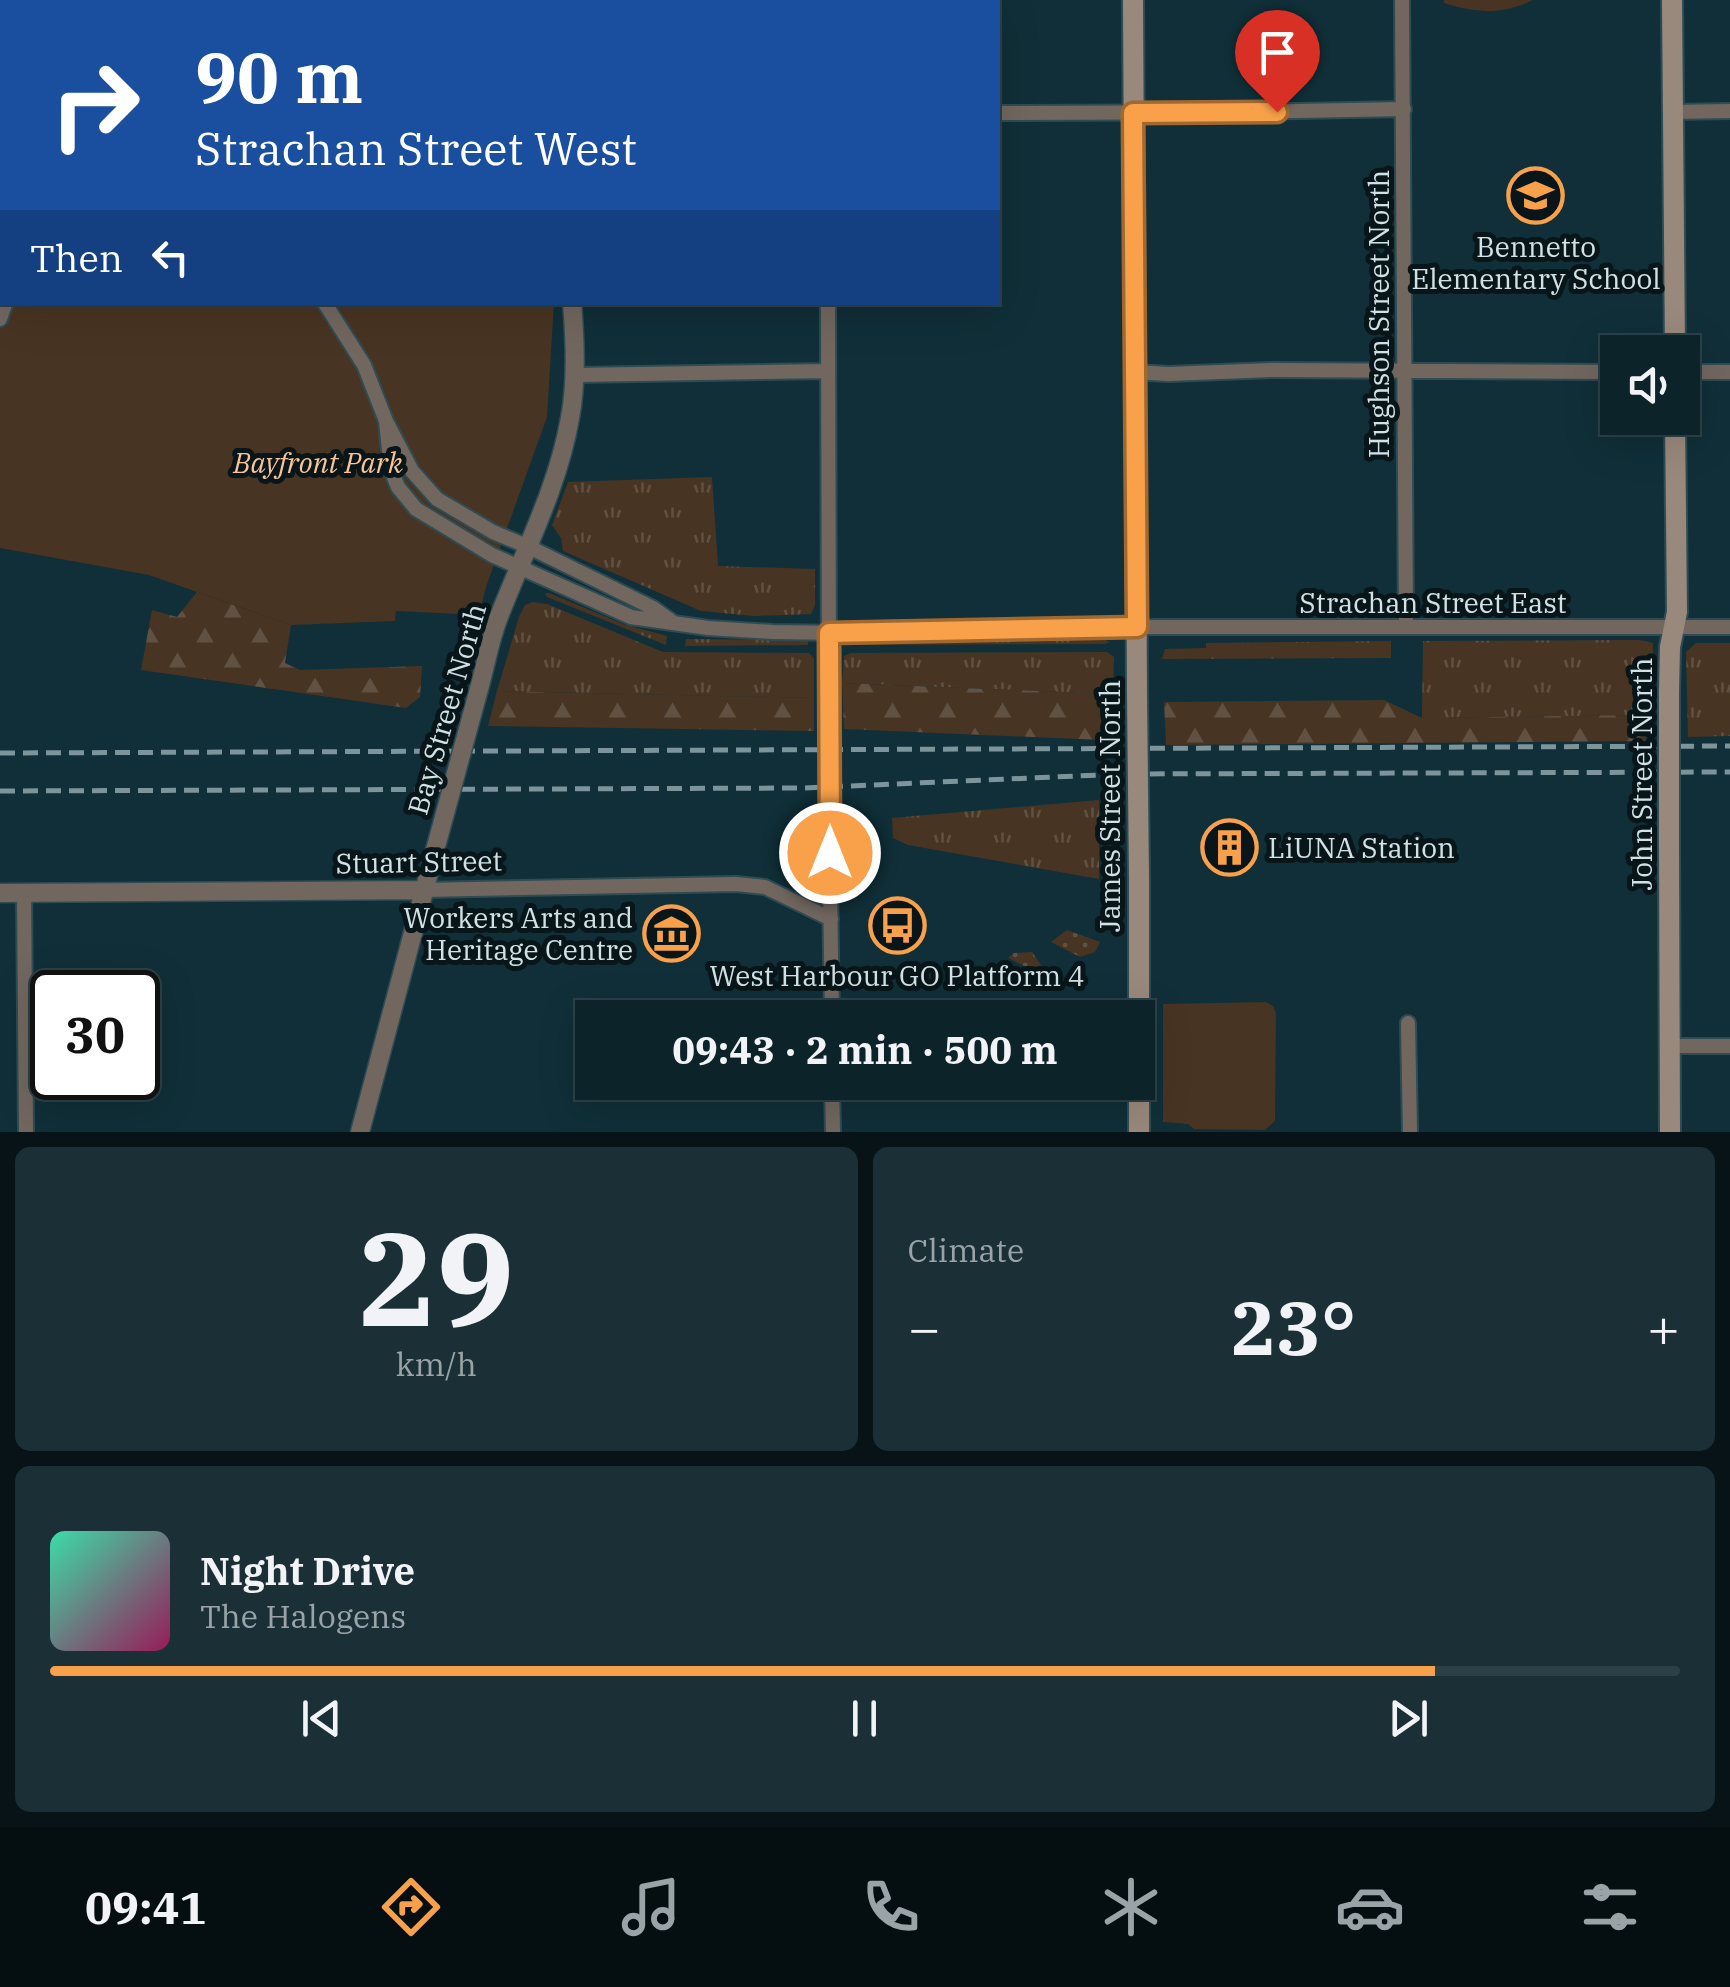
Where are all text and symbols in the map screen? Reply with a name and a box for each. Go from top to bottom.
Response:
pin [1235,10,1320,113]
icon: arrive [1250,25,1305,80]
text: 90 m [195,31,363,122]
icon: right [30,40,160,170]
text: Strachan Street West [195,119,637,177]
school or university icon: Bennetto Elementary School [1506,166,1566,226]
street label: Hughson Street North [1360,170,1397,458]
place label: Bennetto Elementary School [1411,228,1661,297]
icon: left [143,230,198,285]
text: Then [30,233,123,282]
map controls [1600,335,1700,435]
button: sound [1600,335,1700,435]
park label: Bayfront Park [232,444,403,481]
street label: Strachan Street East [1299,584,1567,621]
street label: Bay Street North [399,599,494,819]
street label: John Street North [1623,658,1660,890]
street label: James Street North [1091,680,1128,932]
position arrow [778,801,882,905]
building icon: LiUNA Station [1199,818,1259,878]
place label: LiUNA Station [1268,829,1455,866]
street label: Stuart Street [335,842,503,881]
bus stop icon: West Harbour GO Platform 4 [867,895,927,955]
place label: Workers Arts and Heritage Centre [403,899,633,968]
museum icon: Workers Arts and Heritage Centre [642,904,702,964]
place label: West Harbour GO Platform 4 [709,957,1085,994]
speed limit sign: 30 [30,970,160,1100]
text: 09:43 · 2 min · 500 m [672,1025,1058,1074]
text: 29 [358,1193,514,1362]
text: Climate [908,1229,1024,1271]
text: 23° [1231,1278,1356,1376]
text: − [908,1292,941,1363]
text: + [1647,1292,1680,1363]
text: km/h [396,1343,477,1385]
text: Night Drive [200,1546,415,1595]
text: The Halogens [200,1595,406,1637]
icon: previous [294,1691,349,1746]
icon: pause [837,1691,892,1746]
icon: next [1381,1691,1436,1746]
icon: directions [376,1872,446,1942]
icon: music [616,1872,686,1942]
icon: phone [856,1872,926,1942]
icon: climate [1096,1872,1166,1942]
icon: car [1335,1872,1405,1942]
icon: filters [1575,1872,1645,1942]
text: 09:41 [85,1878,207,1936]

